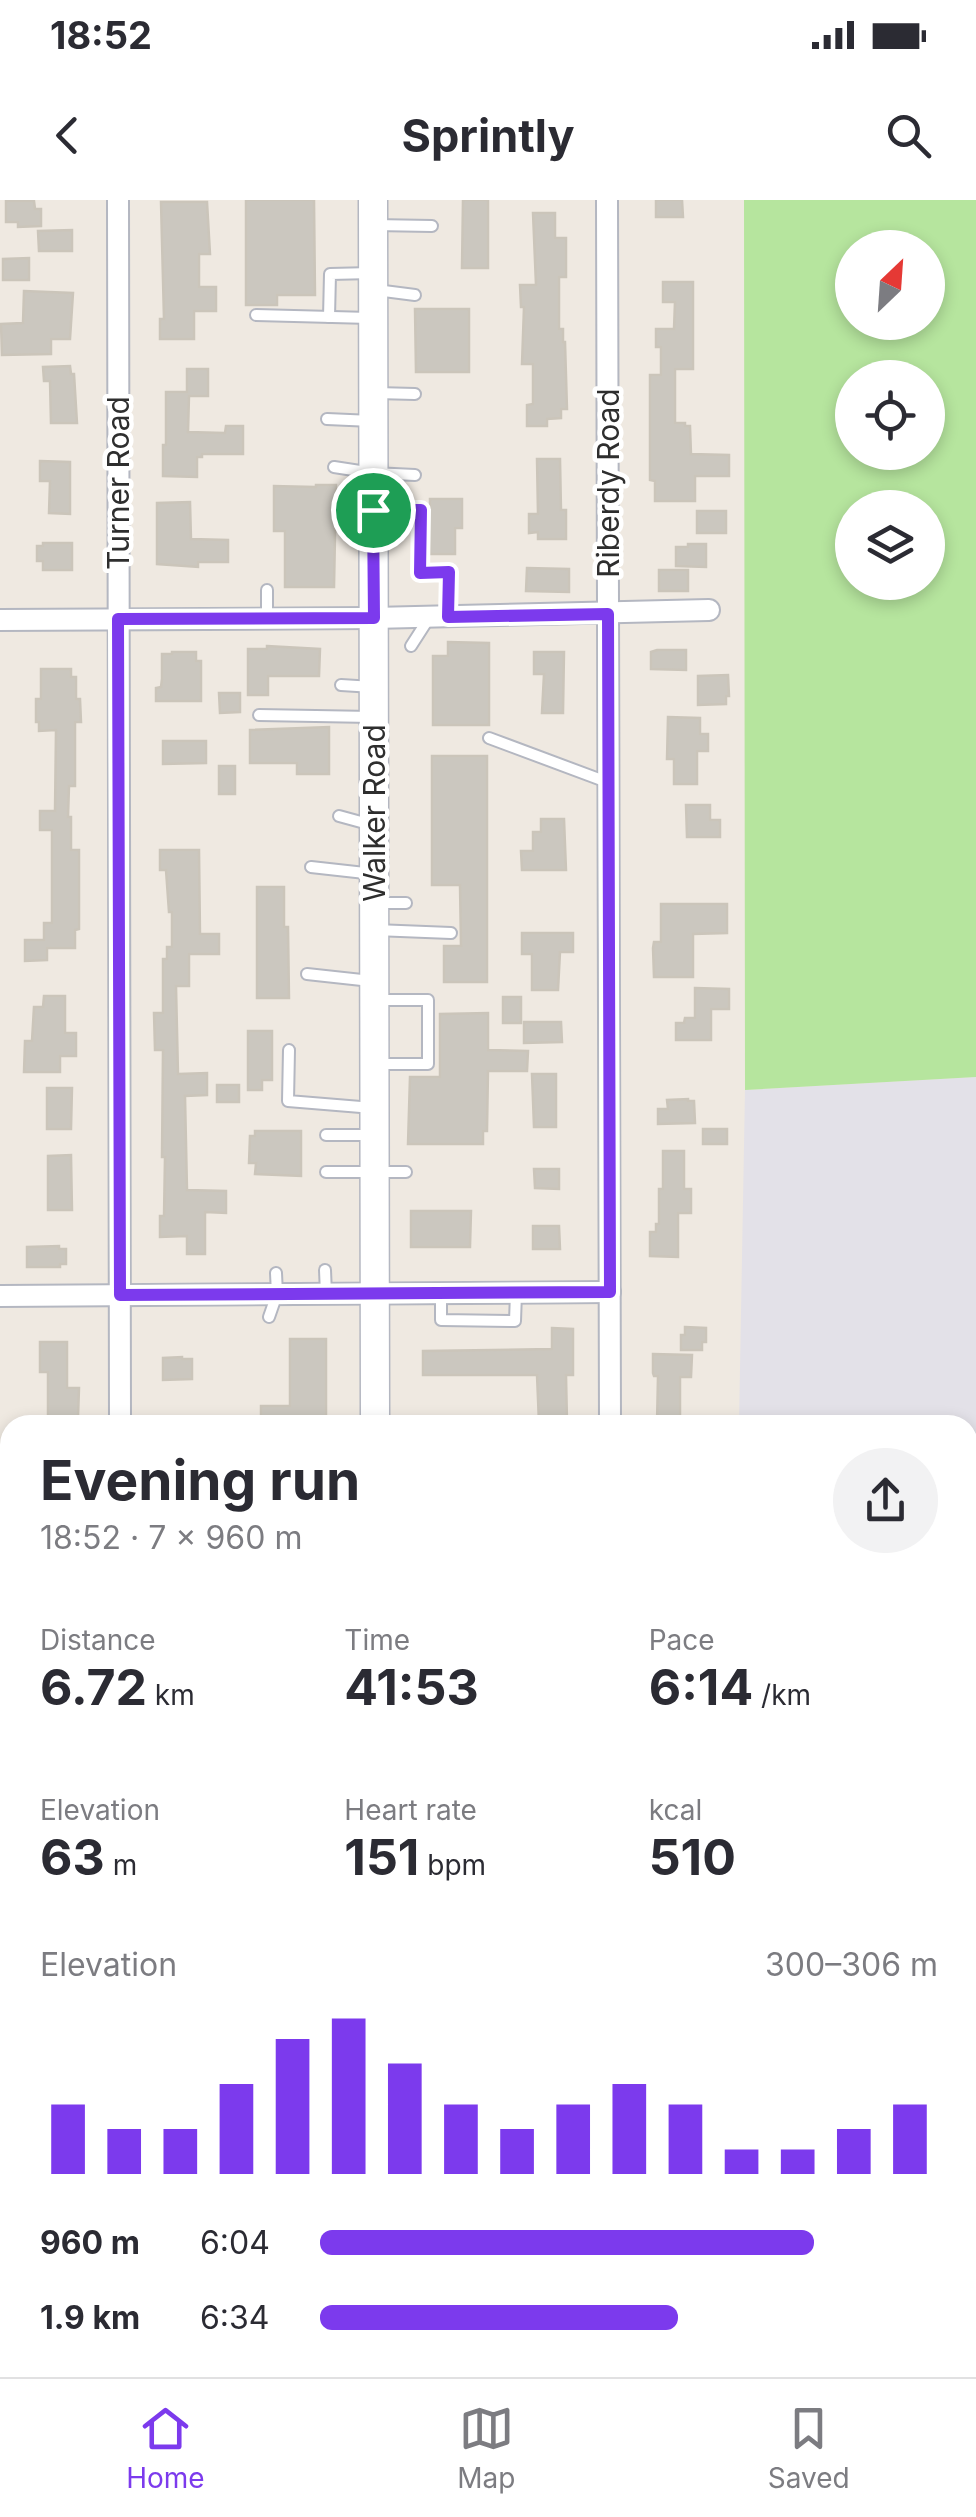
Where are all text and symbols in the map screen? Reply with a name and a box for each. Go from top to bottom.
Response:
text: 18:52 [50,12,152,58]
icon: back [40,108,95,163]
text: Sprintly [401,108,575,163]
icon: search [881,108,936,163]
north arrow [835,230,945,340]
map controls [835,230,945,600]
button: locate [835,360,945,470]
street label: Riberdy Road [590,388,626,578]
street label: Turner Road [100,396,136,570]
pin [331,468,416,553]
icon: arrive [346,483,401,538]
button: layers [835,490,945,600]
street label: Walker Road [356,724,392,902]
text: Evening run [40,1447,360,1513]
button: share [833,1448,938,1553]
text: 18:52 · 7 × 960 m [40,1518,302,1557]
text: Distance [40,1623,156,1657]
text: Time [344,1623,410,1657]
text: Pace [649,1623,715,1657]
text: 6.72 [40,1657,147,1717]
text: 41:53 [344,1657,479,1717]
text: 6:14 [649,1657,753,1717]
text: km [147,1678,195,1712]
text: /km [753,1678,811,1712]
text: Elevation [40,1793,160,1827]
text: Heart rate [344,1793,477,1827]
text: kcal [649,1793,702,1827]
text: 63 [40,1827,105,1887]
text: 151 [344,1827,419,1887]
text: 510 [649,1827,736,1887]
text: m [105,1848,137,1882]
text: bpm [419,1848,486,1882]
text: Elevation [40,1945,177,1984]
text: 300–306 m [765,1945,938,1984]
text: 960 m [40,2223,140,2262]
text: 6:04 [200,2223,270,2262]
text: 1.9 km [40,2298,140,2337]
text: 6:34 [200,2298,270,2337]
tab: Home [126,2401,205,2495]
tab: Map [457,2401,515,2495]
tab: Saved [768,2401,850,2495]

